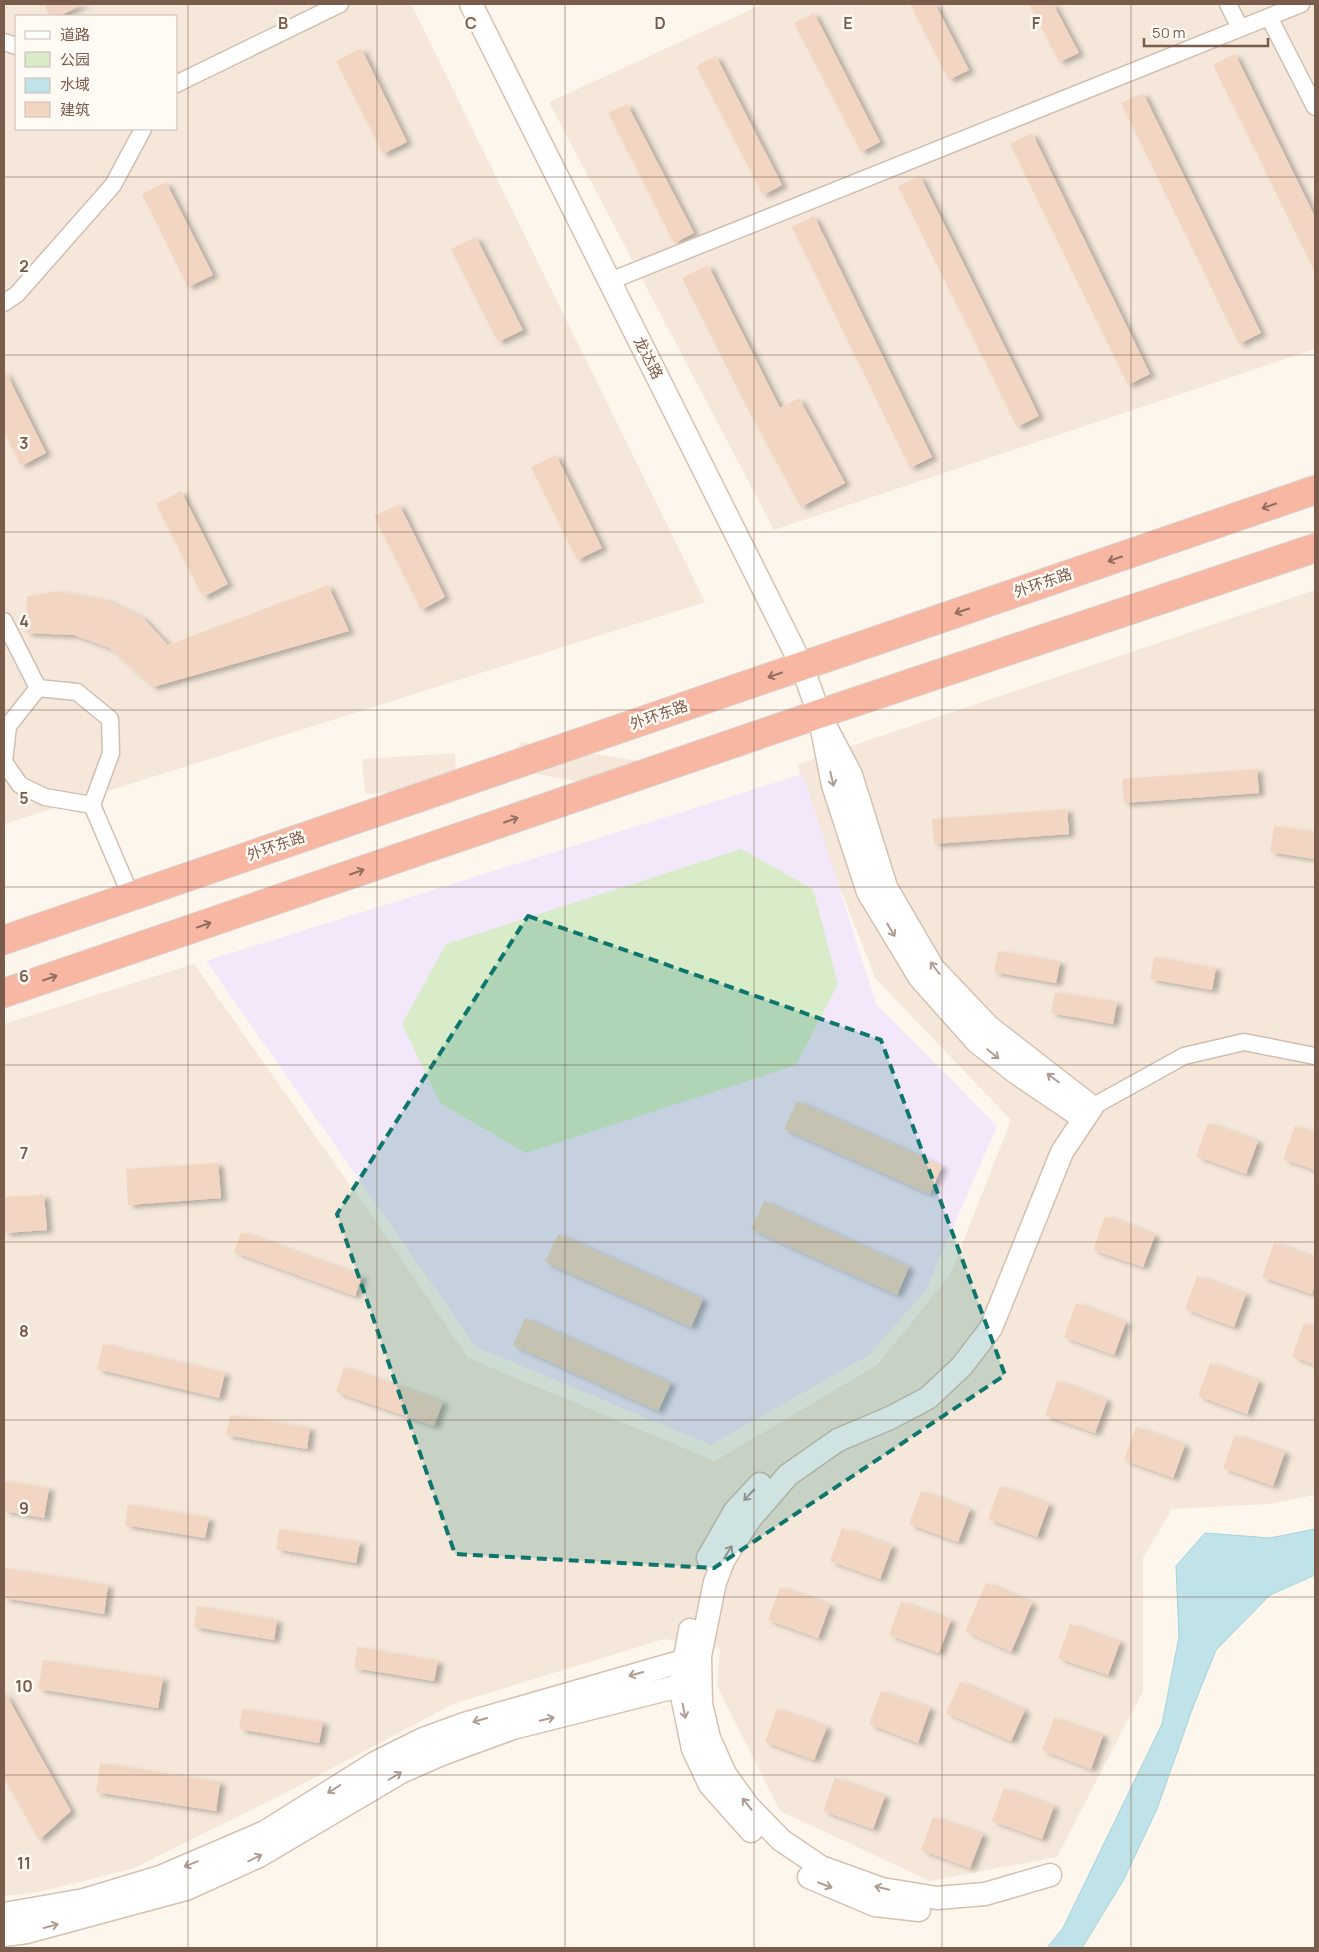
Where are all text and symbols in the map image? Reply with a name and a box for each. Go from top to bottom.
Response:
text: B [278,12,288,34]
text: C [465,12,477,34]
text: D [654,12,666,34]
text: E [843,12,853,34]
text: F [1032,12,1041,34]
legend [15,15,178,130]
scale bar [1144,15,1268,47]
text: 50 m [1152,22,1186,43]
text: 道路 [60,24,90,45]
text: 公园 [60,49,90,70]
text: 水域 [60,74,90,95]
text: 建筑 [60,99,90,120]
text: 2 [19,255,29,277]
street label: 龙达路 [629,333,668,383]
text: 3 [19,432,29,454]
one-way arrow [1262,502,1277,511]
one-way arrow [1108,554,1124,564]
street label: 外环东路 [1011,563,1075,602]
one-way arrow [954,607,970,616]
text: 4 [19,610,29,632]
one-way arrow [767,671,783,680]
street label: 外环东路 [627,695,691,734]
one-way arrow [828,771,837,787]
text: 5 [19,787,29,809]
one-way arrow [503,814,519,824]
street label: 外环东路 [244,826,308,865]
one-way arrow [349,867,365,876]
one-way arrow [195,920,211,929]
one-way arrow [886,922,896,936]
one-way arrow [929,962,940,975]
text: 6 [19,965,29,987]
one-way arrow [42,972,58,982]
one-way arrow [986,1049,999,1060]
one-way arrow [1047,1072,1060,1083]
text: 7 [20,1142,28,1164]
text: 8 [19,1320,29,1342]
one-way arrow [744,1489,755,1502]
text: 9 [19,1497,29,1519]
one-way arrow [724,1546,734,1560]
one-way arrow [629,1670,645,1680]
text: 10 [15,1675,33,1697]
one-way arrow [680,1703,689,1719]
one-way arrow [539,1714,555,1724]
one-way arrow [473,1715,489,1725]
one-way arrow [388,1771,403,1781]
one-way arrow [327,1783,341,1794]
one-way arrow [742,1798,753,1811]
text: 11 [17,1852,31,1874]
one-way arrow [247,1853,262,1862]
one-way arrow [184,1860,199,1870]
one-way arrow [817,1881,832,1890]
one-way arrow [874,1883,890,1893]
one-way arrow [43,1921,59,1930]

